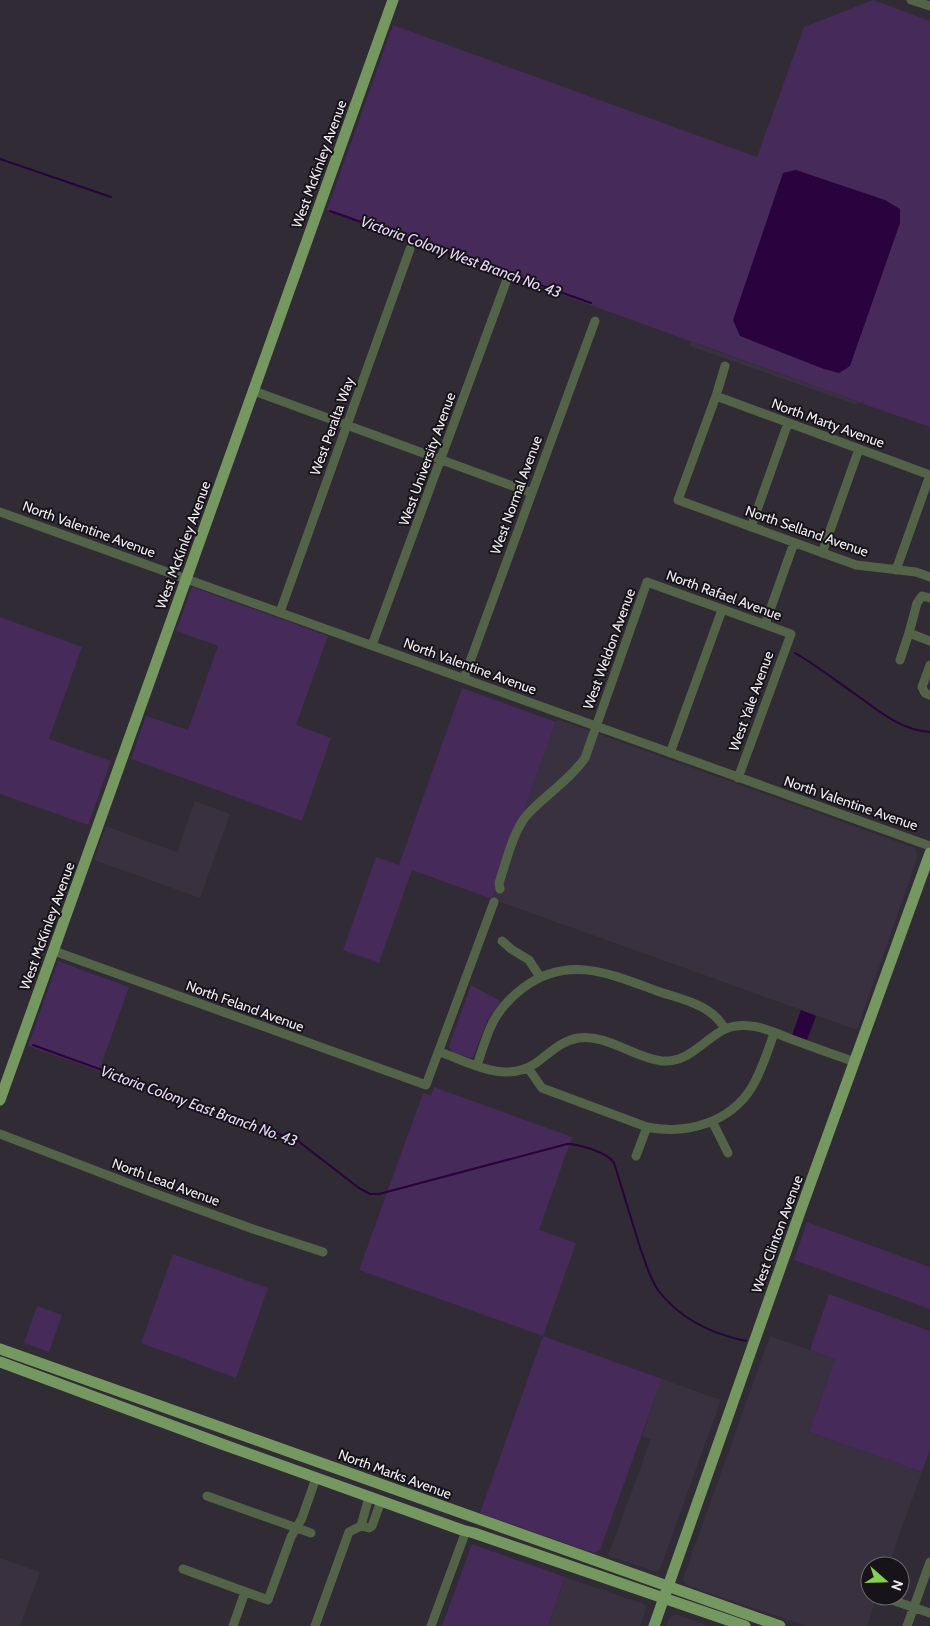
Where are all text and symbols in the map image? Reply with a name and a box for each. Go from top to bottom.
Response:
street label: West McKinley Avenue [287,98,351,230]
water label: Victoria Colony West Branch No. 43 [358,212,564,302]
street label: West Peralta Way [306,374,358,478]
street label: West University Avenue [394,390,460,528]
street label: North Marty Avenue [769,394,887,452]
street label: West Normal Avenue [486,433,546,557]
street label: West McKinley Avenue [151,479,215,611]
street label: North Valentine Avenue [20,497,158,561]
street label: North Selland Avenue [743,501,871,561]
street label: North Rafael Avenue [664,566,784,624]
street label: West Weldon Avenue [579,586,639,712]
street label: North Valentine Avenue [401,634,539,698]
street label: West Yale Avenue [725,648,777,754]
street label: North Valentine Avenue [782,772,920,834]
street label: West McKinley Avenue [15,860,79,992]
street label: North Feland Avenue [184,976,306,1036]
water label: Victoria Colony East Branch No. 43 [98,1062,300,1150]
street label: North Lead Avenue [110,1154,222,1210]
street label: West Clinton Avenue [747,1173,807,1295]
street label: North Marks Avenue [336,1445,454,1503]
north arrow [860,1556,910,1606]
text: N [887,1578,907,1593]

